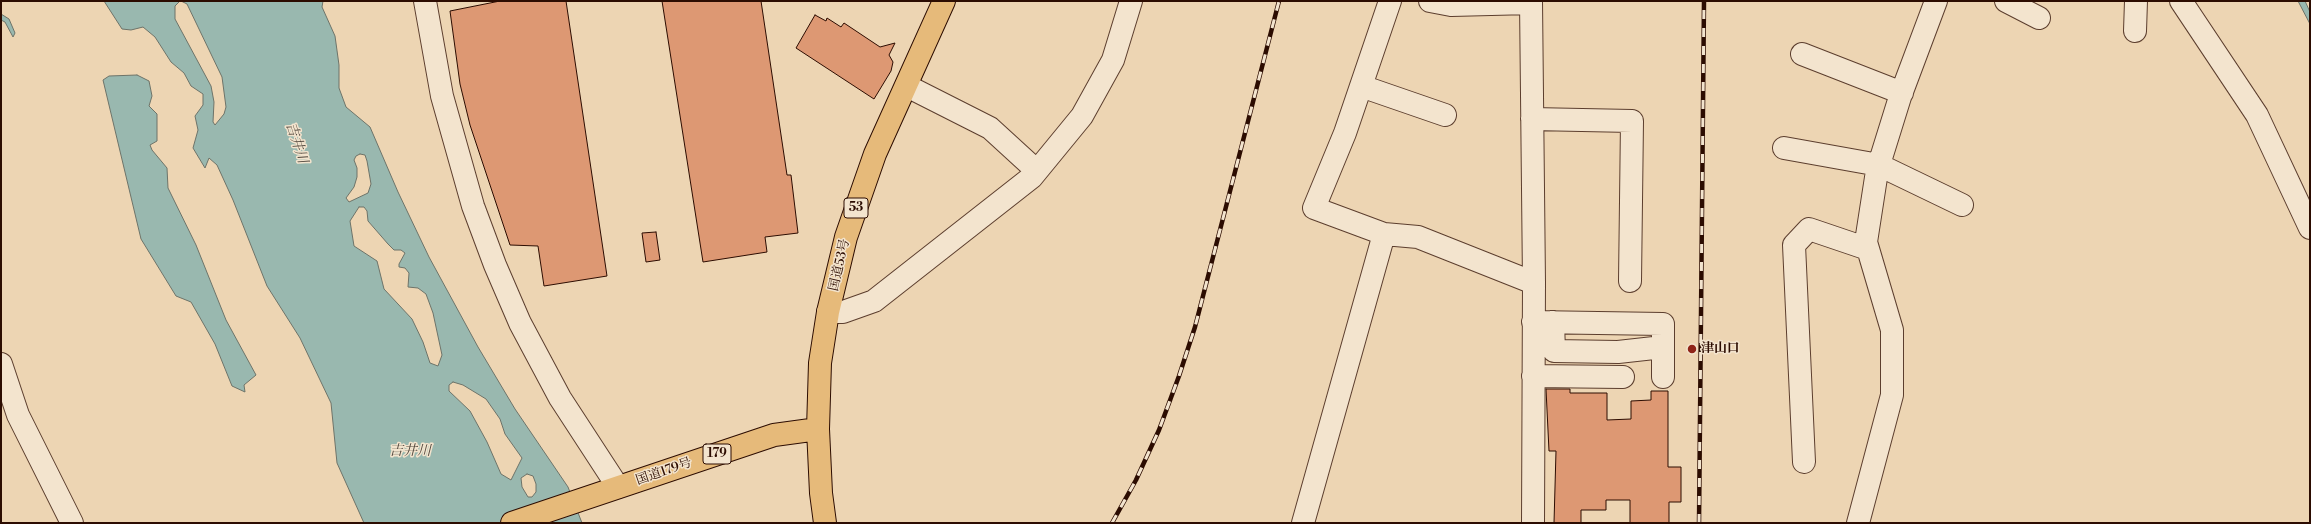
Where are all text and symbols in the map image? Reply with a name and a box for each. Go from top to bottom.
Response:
water label: 吉井川 [282,120,310,166]
road number: 53 [844,198,868,218]
street label: 国道53号 [826,237,854,293]
place label: 津山口 [1701,341,1740,357]
marker: 津山口 [1686,343,1698,355]
water label: 吉井川 [389,444,431,460]
road number: 179 [703,444,731,464]
street label: 国道179号 [634,455,694,489]

